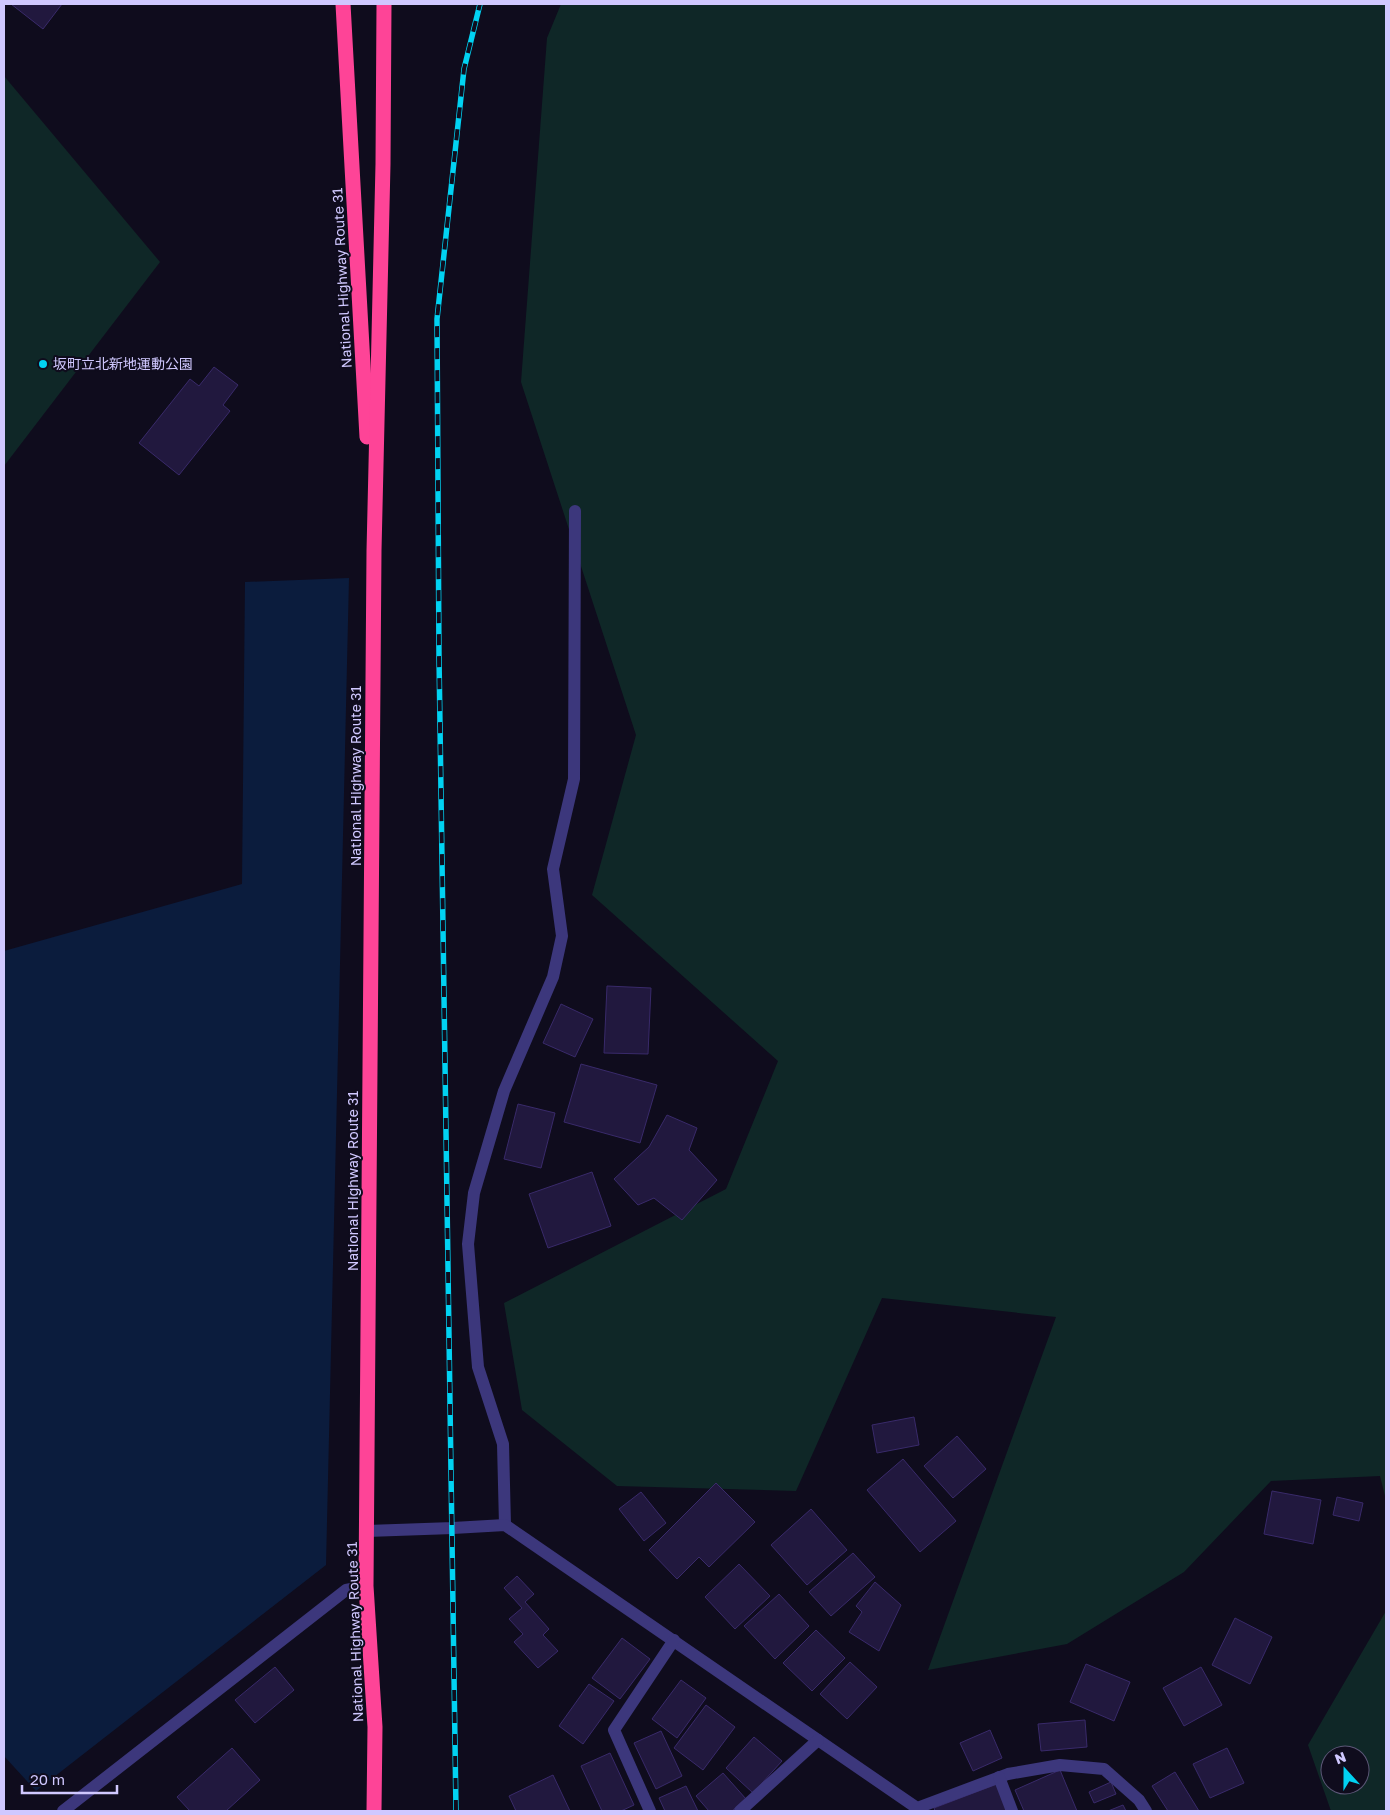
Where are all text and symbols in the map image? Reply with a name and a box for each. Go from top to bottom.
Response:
street label: National Highway Route 31 [328,187,355,369]
place label: 坂町立北新地運動公園 [53,355,193,372]
marker: 坂町立北新地運動公園 [37,358,49,370]
street label: National Highway Route 31 [347,685,364,866]
street label: National Highway Route 31 [344,1090,361,1271]
street label: National Highway Route 31 [343,1541,366,1723]
north arrow [1320,1745,1370,1795]
text: N [1332,1748,1348,1767]
scale bar [22,1762,118,1794]
text: 20 m [30,1770,65,1788]

